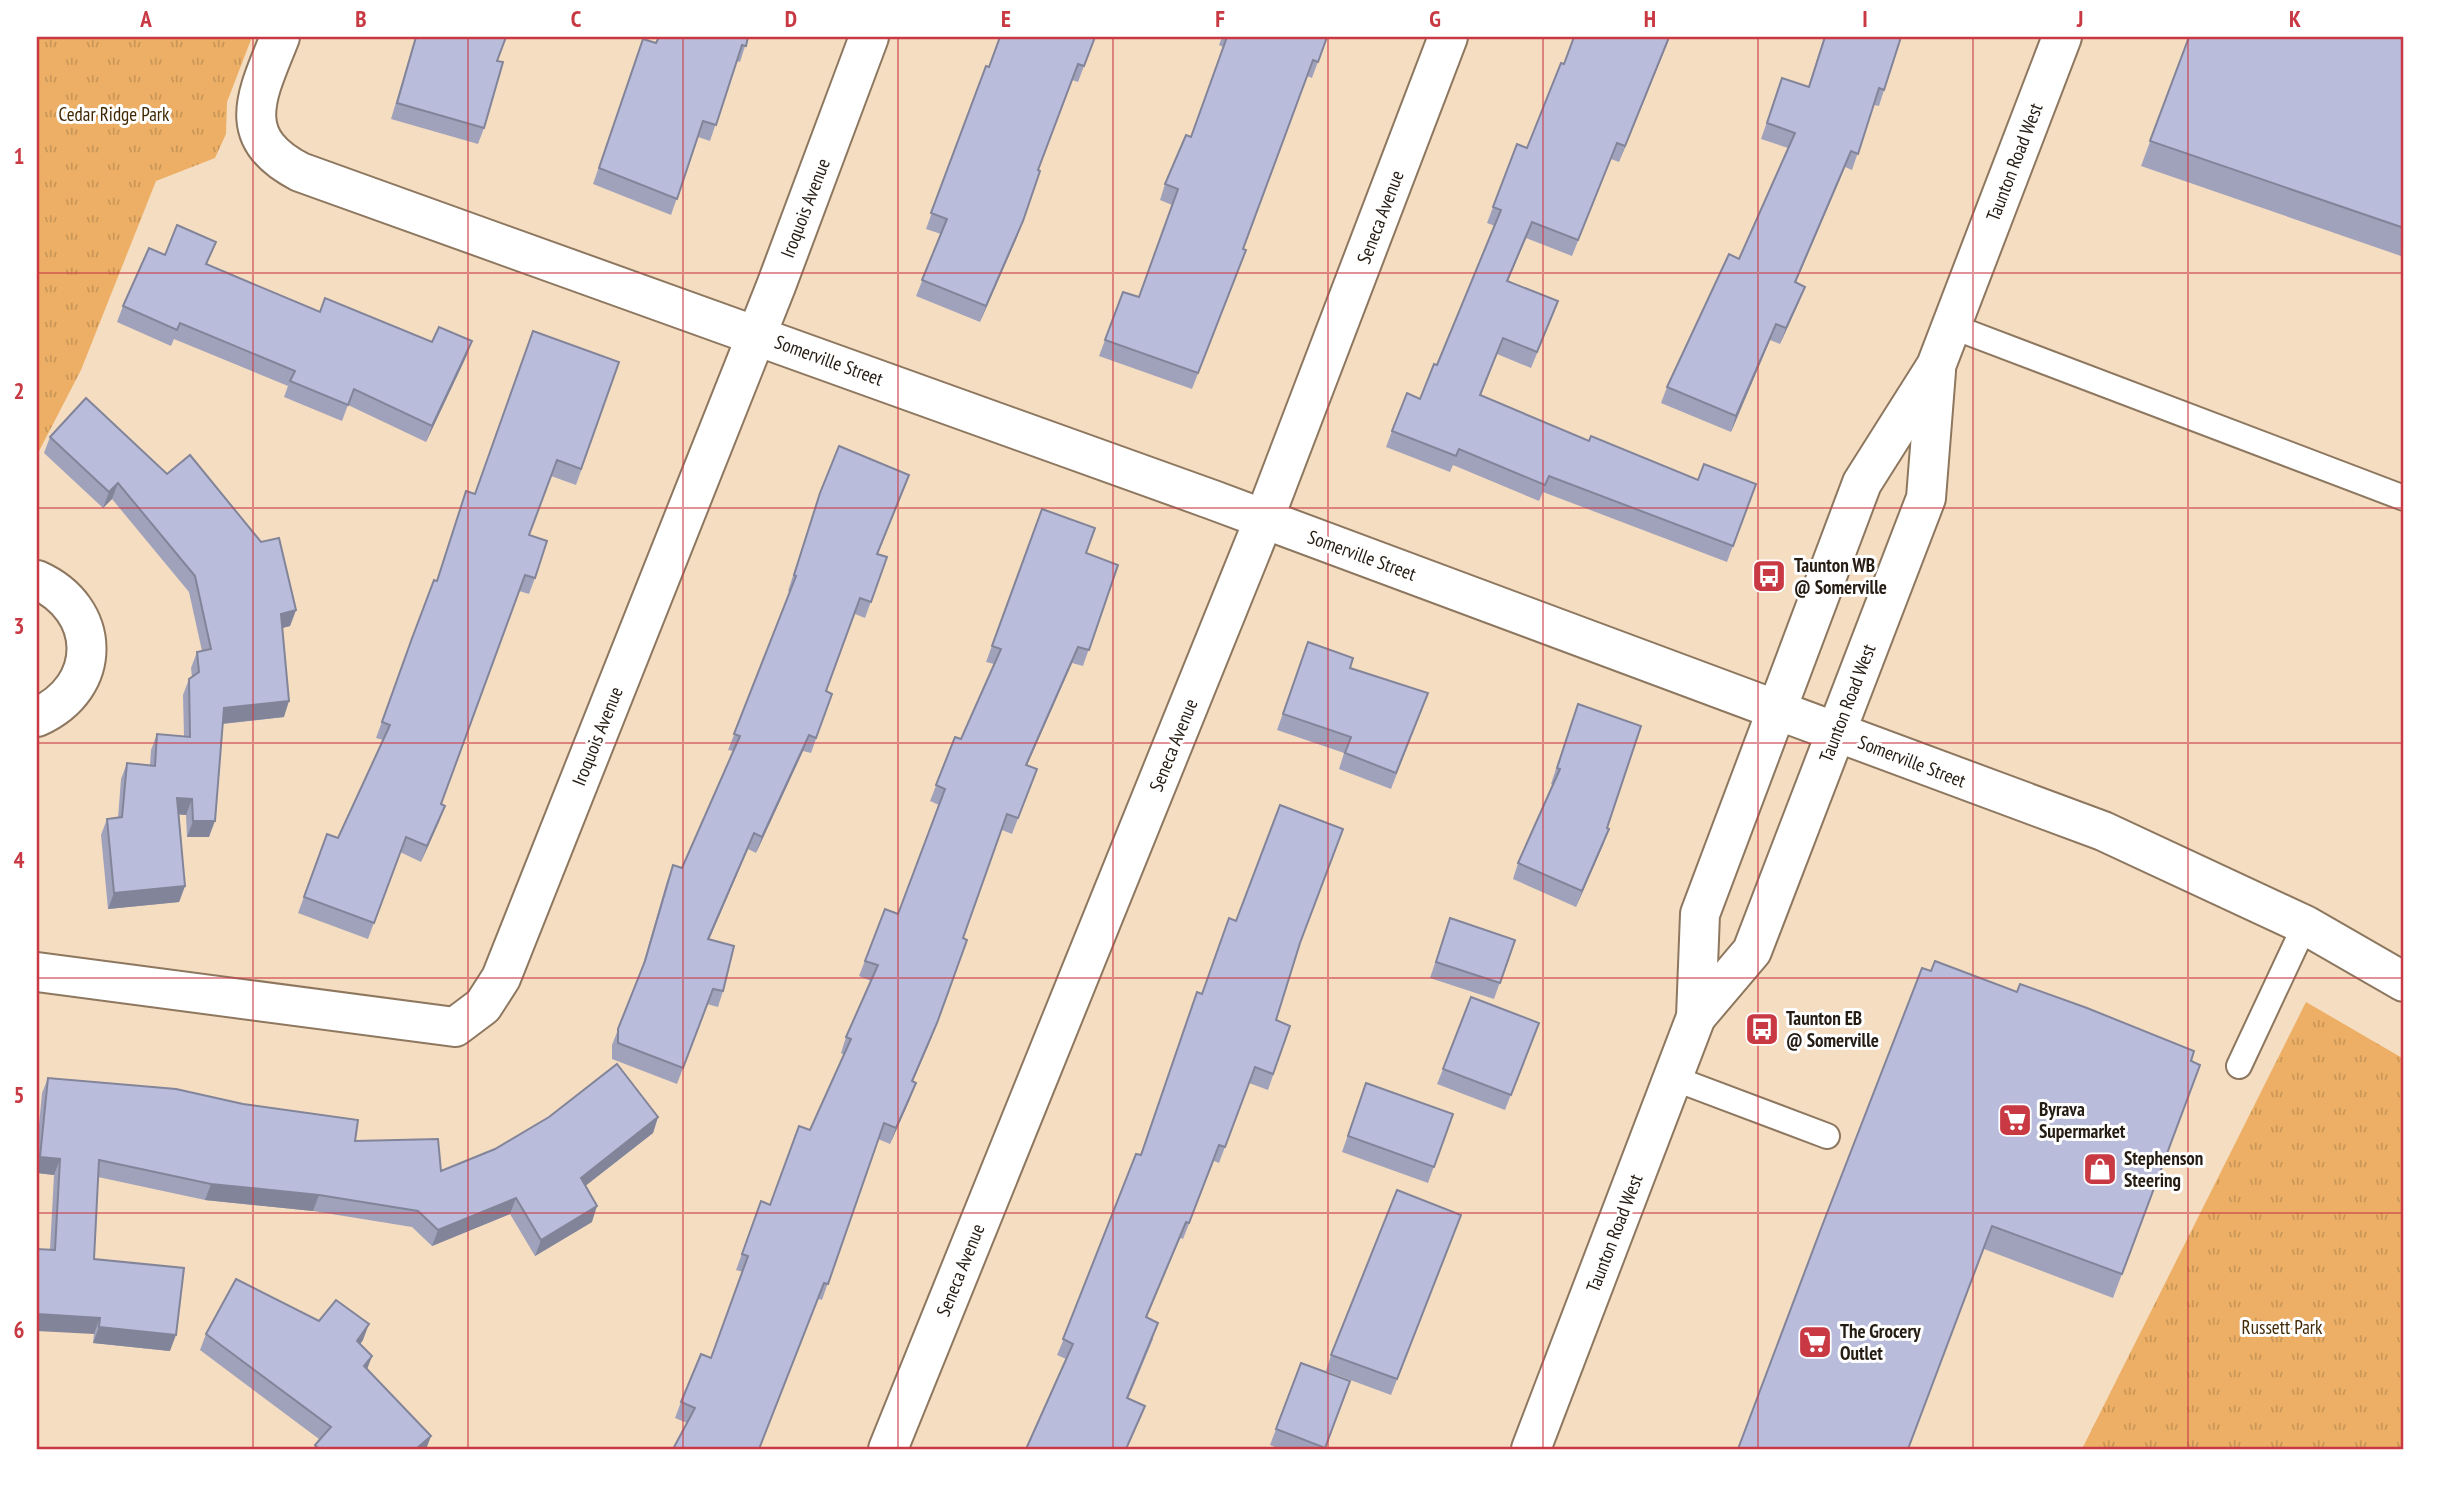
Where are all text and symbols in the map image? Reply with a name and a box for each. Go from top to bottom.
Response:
text: A [139,4,152,33]
text: B [355,4,367,33]
text: C [571,4,582,33]
text: D [785,4,797,33]
text: E [1001,4,1011,33]
text: F [1215,4,1225,33]
text: G [1429,4,1441,33]
text: H [1644,4,1656,33]
text: I [1862,4,1868,33]
text: J [2076,4,2083,33]
text: K [2289,4,2301,33]
street label: Taunton Road West [1980,99,2048,224]
park label: Cedar Ridge Park [59,102,170,126]
text: 1 [14,141,25,170]
street label: Iroquois Avenue [775,155,835,261]
street label: Seneca Avenue [1351,167,1409,267]
street label: Somerville Street [772,329,887,391]
text: 2 [14,376,25,405]
street label: Somerville Street [1305,524,1420,586]
place label: Taunton WB @ Somerville [1794,553,1887,599]
bus stop icon: Taunton WB @ Somerville [1750,557,1788,595]
text: 3 [14,611,25,640]
street label: Taunton Road West [1813,640,1881,765]
street label: Iroquois Avenue [566,683,628,789]
street label: Seneca Avenue [1144,695,1203,795]
street label: Somerville Street [1855,729,1970,793]
text: 4 [14,845,25,874]
place label: Taunton EB @ Somerville [1786,1006,1879,1052]
bus stop icon: Taunton EB @ Somerville [1743,1010,1781,1048]
text: 5 [14,1080,25,1109]
place label: Byrava Supermarket [2039,1097,2126,1143]
supermarket icon: Byrava Supermarket [1996,1101,2034,1139]
place label: Stephenson Steering [2124,1146,2203,1192]
shop icon: Stephenson Steering [2081,1150,2119,1188]
street label: Taunton Road West [1580,1170,1648,1295]
street label: Seneca Avenue [931,1220,990,1320]
text: 6 [14,1315,25,1344]
park label: Russett Park [2242,1315,2323,1339]
place label: The Grocery Outlet [1840,1319,1921,1365]
supermarket icon: The Grocery Outlet [1796,1323,1834,1361]

